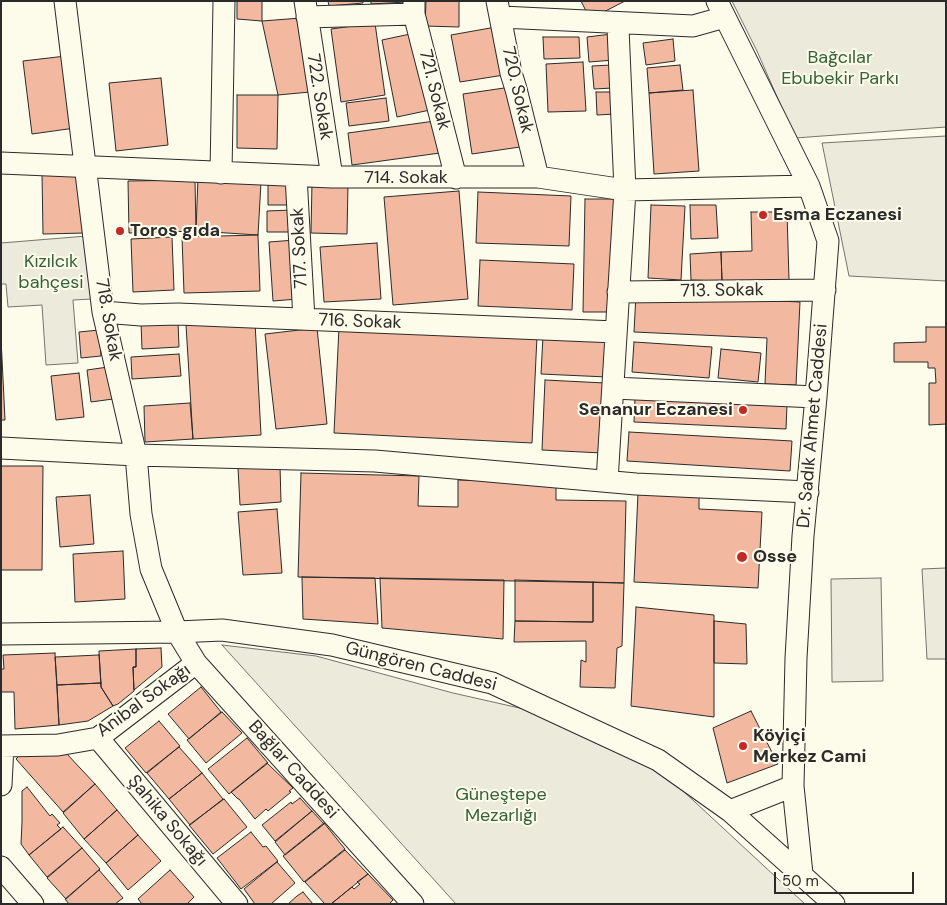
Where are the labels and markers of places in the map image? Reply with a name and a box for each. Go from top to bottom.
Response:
place label: Esma Eczanesi [773,204,902,226]
marker: Esma Eczanesi [757,209,769,221]
place label: Toros gıda [130,220,220,242]
marker: Toros gıda [114,225,126,237]
place label: Senanur Eczanesi [579,399,733,421]
marker: Senanur Eczanesi [737,404,749,416]
place label: Osse [753,546,797,568]
marker: Osse [735,550,749,564]
place label: Köyiçi Merkez Cami [753,725,866,768]
marker: Köyiçi Merkez Cami [737,740,749,752]

